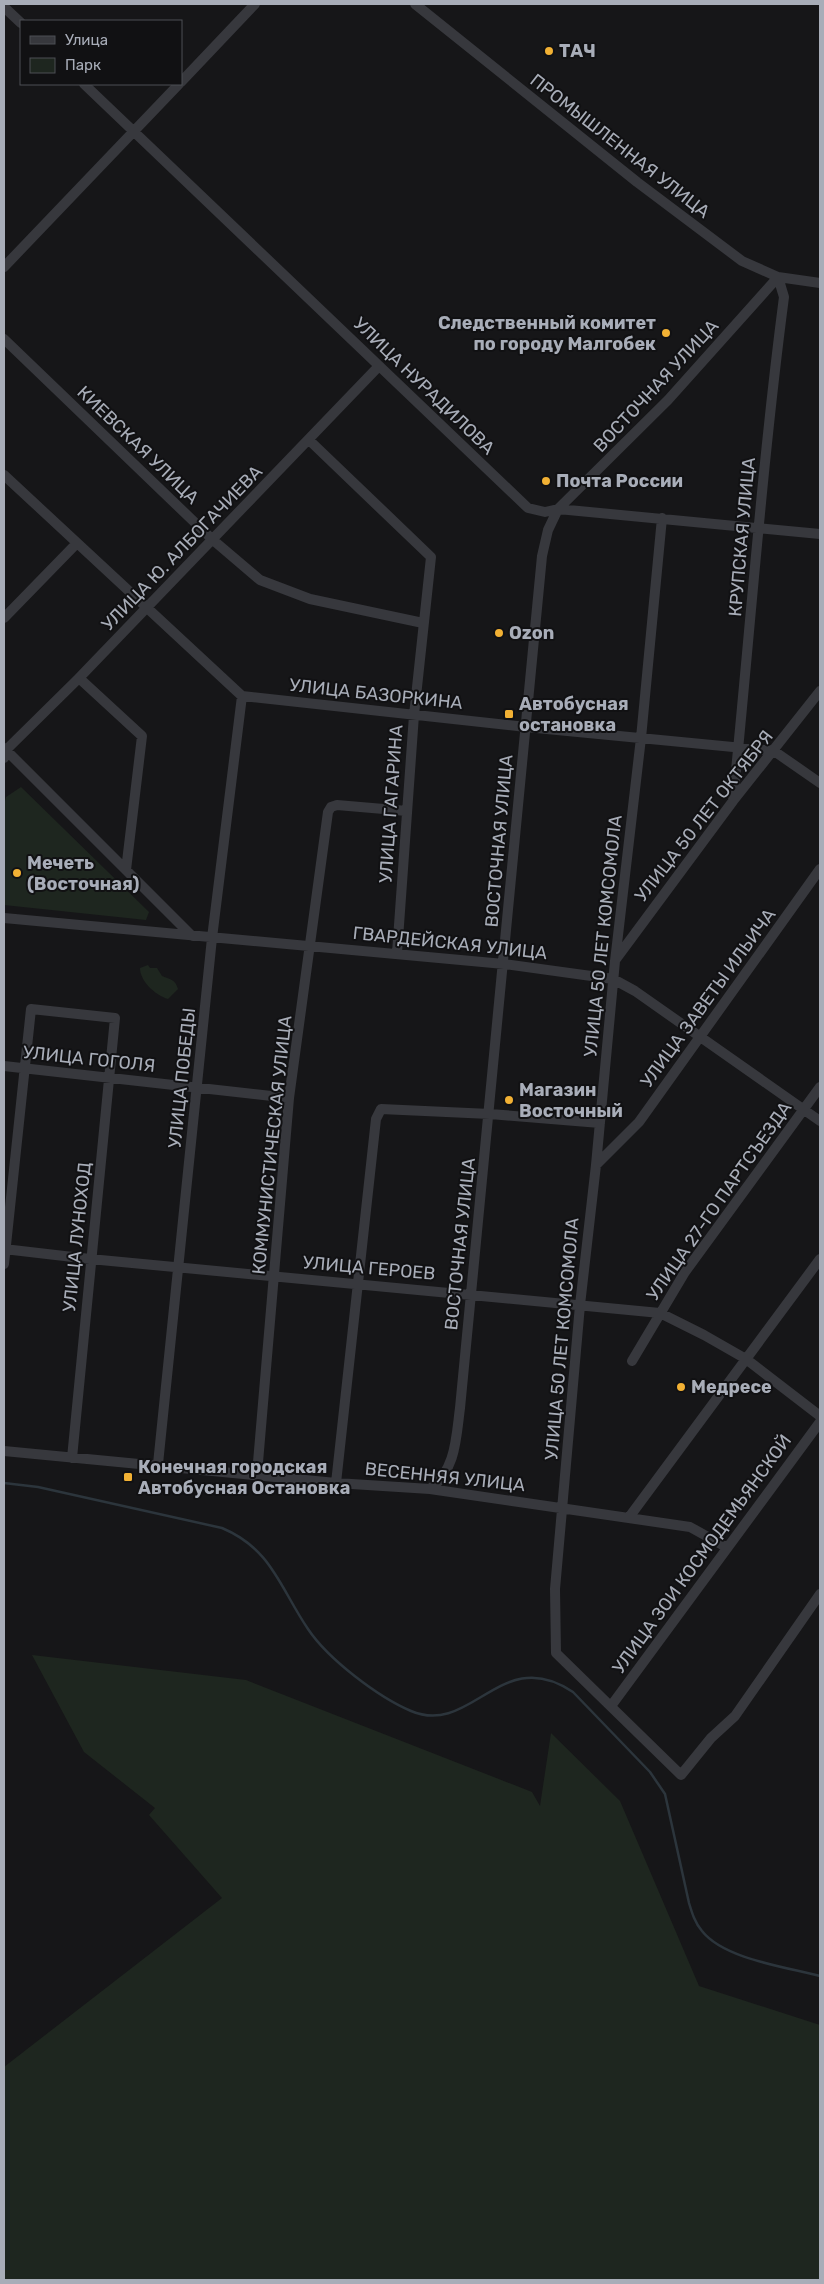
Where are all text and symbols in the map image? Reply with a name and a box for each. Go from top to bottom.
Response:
legend [20,20,182,85]
text: Улица [65,31,108,49]
place label: ТАЧ [559,40,596,62]
marker: ТАЧ [543,45,555,57]
text: Парк [65,56,101,74]
street label: ПРОМЫШЛЕННАЯ УЛИЦА [526,69,714,223]
place label: Следственный комитет по городу Малгобек [438,312,656,355]
street label: УЛИЦА НУРАДИЛОВА [349,313,499,459]
street label: ВОСТОЧНАЯ УЛИЦА [589,315,723,457]
marker: Следственный комитет по городу Малгобек [660,327,672,339]
street label: КИЕВСКАЯ УЛИЦА [72,381,204,509]
street label: КРУПСКАЯ УЛИЦА [724,456,760,618]
street label: УЛИЦА Ю. АЛБОГАЧИЕВА [97,461,267,635]
place label: Почта России [556,470,683,492]
marker: Почта России [540,475,552,487]
place label: Ozon [509,622,554,644]
marker: Ozon [493,627,505,639]
street label: УЛИЦА БАЗОРКИНА [288,674,464,714]
place label: Автобусная остановка [519,693,629,736]
marker: Автобусная остановка [503,708,515,720]
street label: УЛИЦА ГАГАРИНА [374,724,408,884]
street label: УЛИЦА 50 ЛЕТ ОКТЯБРЯ [630,726,778,906]
street label: ВОСТОЧНАЯ УЛИЦА [480,754,518,928]
street label: УЛИЦА 50 ЛЕТ КОМСОМОЛА [579,814,627,1058]
place label: Мечеть (Восточная) [27,852,139,895]
marker: Мечеть (Восточная) [11,867,23,879]
street label: УЛИЦА ЗАВЕТЫ ИЛЬИЧА [636,904,780,1092]
street label: ГВАРДЕЙСКАЯ УЛИЦА [352,922,548,964]
street label: УЛИЦА ПОБЕДЫ [164,1007,200,1149]
street label: КОММУНИСТИЧЕСКАЯ УЛИЦА [247,1015,297,1275]
street label: УЛИЦА ГОГОЛЯ [22,1041,156,1077]
place label: Магазин Восточный [519,1079,623,1122]
marker: Магазин Восточный [503,1094,515,1106]
street label: УЛИЦА 27-ГО ПАРТСЪЕЗДА [642,1097,796,1305]
street label: ВОСТОЧНАЯ УЛИЦА [440,1157,480,1331]
street label: УЛИЦА ЛУНОХОД [58,1161,96,1313]
street label: УЛИЦА 50 ЛЕТ КОМСОМОЛА [540,1217,584,1461]
street label: УЛИЦА ГЕРОЕВ [302,1251,436,1285]
place label: Медресе [691,1376,772,1398]
marker: Медресе [675,1381,687,1393]
street label: УЛИЦА ЗОИ КОСМОДЕМЬЯНСКОЙ [608,1430,796,1678]
place label: Конечная городская Автобусная Остановка [138,1456,350,1499]
street label: ВЕСЕННЯЯ УЛИЦА [364,1458,526,1496]
marker: Конечная городская Автобусная Остановка [122,1471,134,1483]

